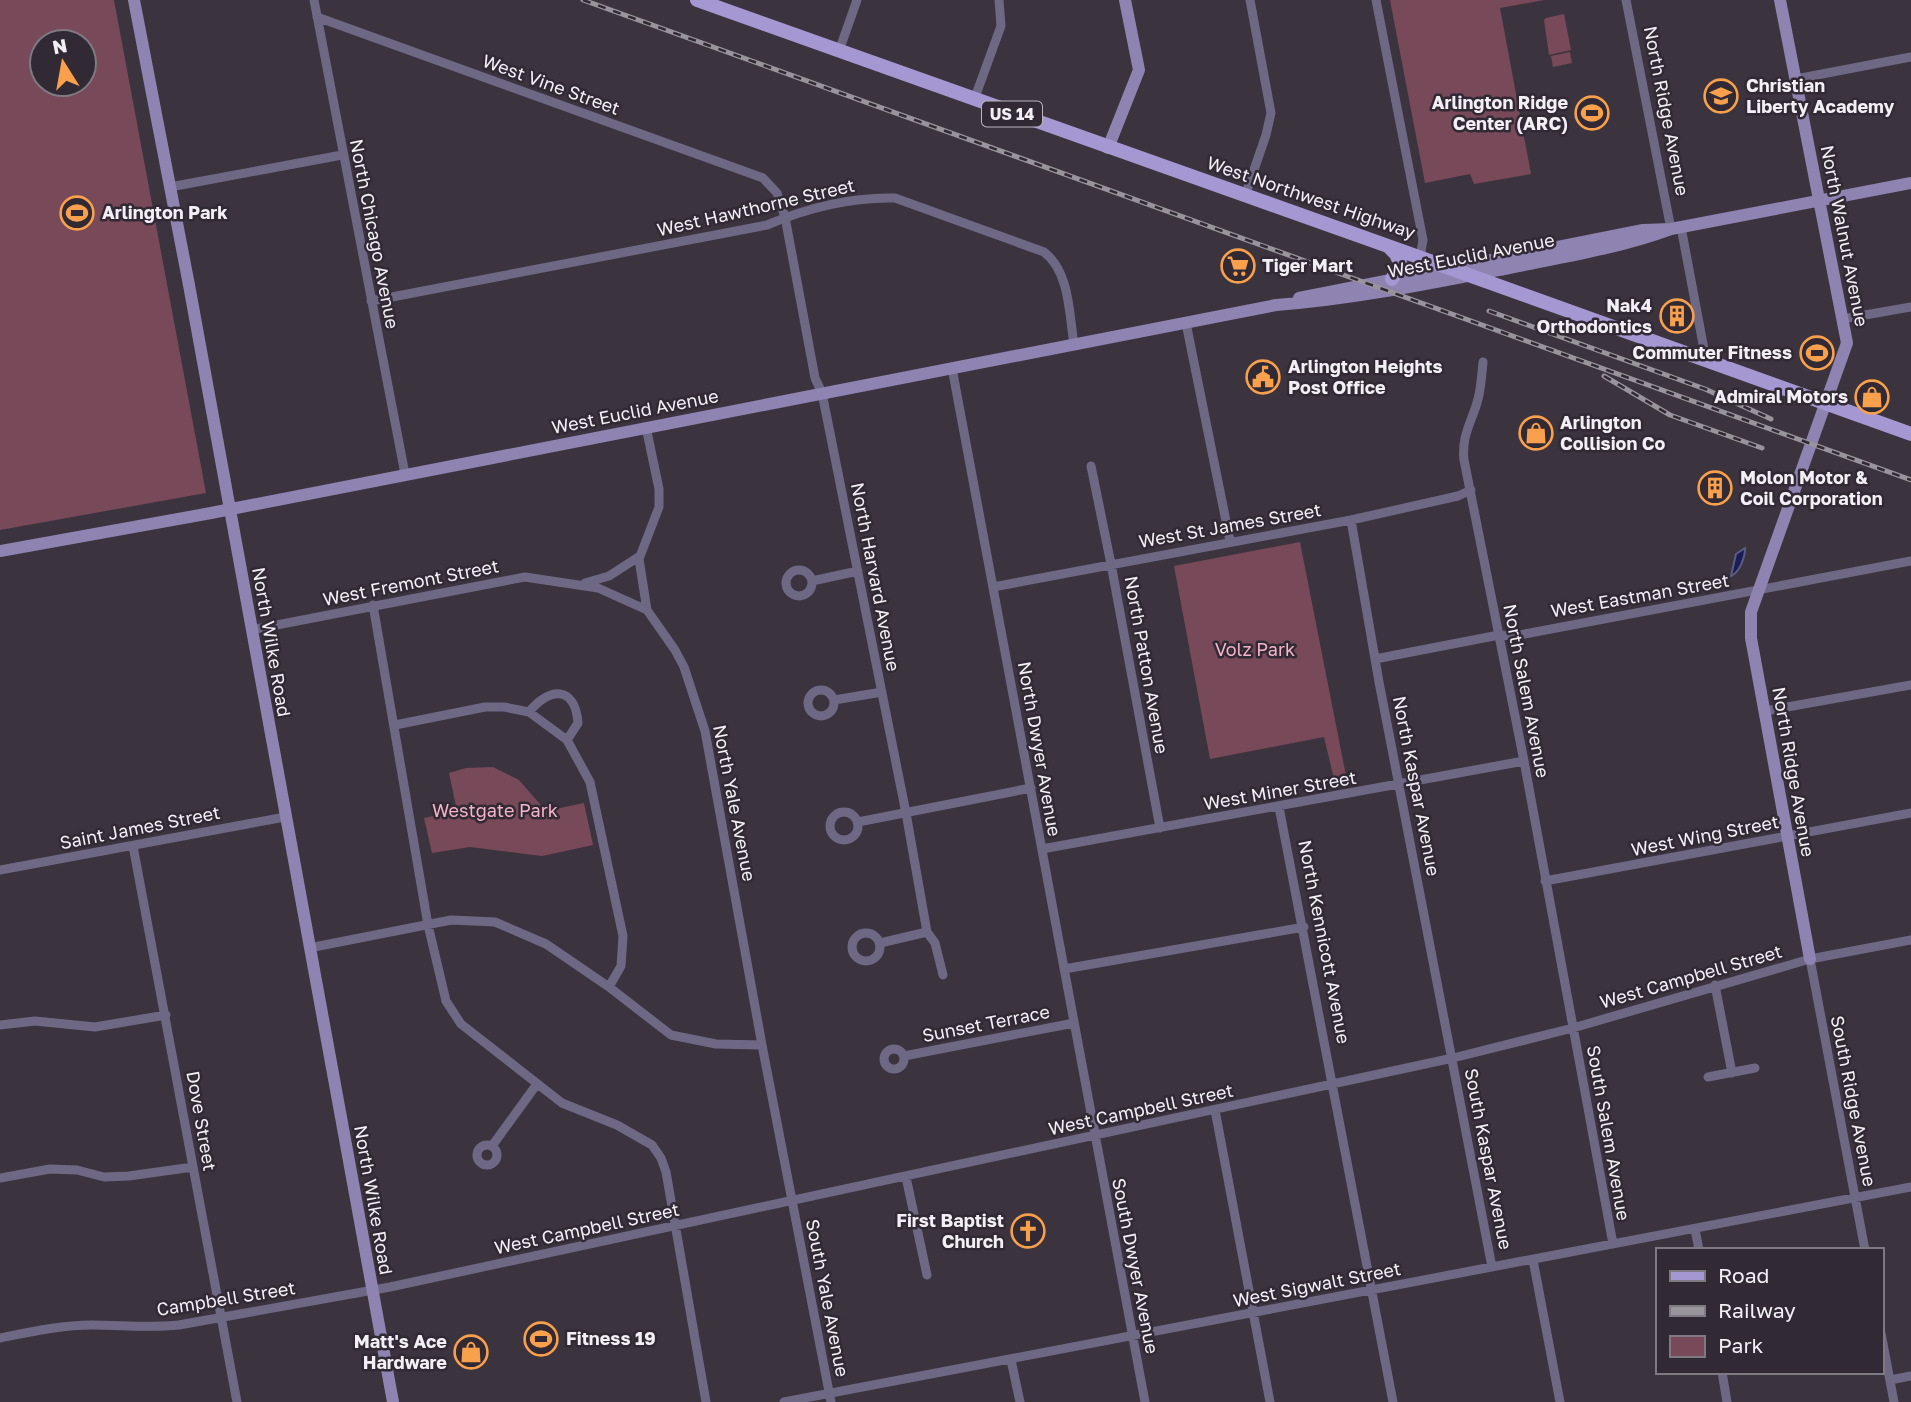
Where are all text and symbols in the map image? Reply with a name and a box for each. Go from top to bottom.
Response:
street label: North Ridge Avenue [1640,24,1694,197]
north arrow [28,28,98,98]
text: N [50,33,69,58]
street label: West Vine Street [480,49,623,119]
place label: Christian Liberty Academy [1746,74,1894,117]
school or university icon: Christian Liberty Academy [1702,77,1740,115]
place label: Arlington Ridge Center (ARC) [1432,91,1568,134]
sports icon: Arlington Ridge Center (ARC) [1573,94,1611,132]
road number: US 14 [982,102,1042,126]
street label: North Chicago Avenue [346,137,404,330]
street label: North Walnut Avenue [1817,143,1873,328]
street label: West Northwest Highway [1204,151,1418,243]
street label: West Hawthorne Street [655,174,857,240]
sports icon: Arlington Park [58,194,96,232]
place label: Arlington Park [102,201,228,223]
street label: West Euclid Avenue [1385,228,1556,282]
supermarket icon: Tiger Mart [1219,247,1257,285]
place label: Tiger Mart [1262,254,1353,276]
place label: Nak4 Orthodontics [1537,294,1652,337]
building icon: Nak4 Orthodontics [1658,297,1696,335]
sports icon: Commuter Fitness [1798,334,1836,372]
place label: Commuter Fitness [1632,341,1792,363]
place label: Arlington Heights Post Office [1288,355,1443,398]
public building icon: Arlington Heights Post Office [1244,358,1282,396]
shop icon: Admiral Motors [1853,378,1891,416]
street label: West Euclid Avenue [549,384,720,438]
place label: Admiral Motors [1714,385,1848,407]
place label: Arlington Collision Co [1560,411,1666,454]
shop icon: Arlington Collision Co [1517,414,1555,452]
place label: Molon Motor & Coil Corporation [1740,466,1883,509]
building icon: Molon Motor & Coil Corporation [1696,469,1734,507]
street label: North Harvard Avenue [847,481,905,673]
street label: West St James Street [1137,498,1323,552]
street label: West Fremont Street [321,554,501,610]
street label: North Wilke Road [248,565,296,718]
street label: West Eastman Street [1549,568,1731,622]
street label: North Patton Avenue [1120,574,1173,756]
street label: North Salem Avenue [1499,602,1555,779]
park label: Volz Park [1215,638,1295,660]
street label: North Dwyer Avenue [1014,660,1066,838]
street label: North Ridge Avenue [1768,685,1820,859]
street label: North Kaspar Avenue [1389,694,1445,878]
street label: North Yale Avenue [709,723,761,883]
street label: West Miner Street [1202,766,1358,814]
park label: Westgate Park [432,799,558,821]
street label: Saint James Street [58,801,222,853]
street label: West Wing Street [1629,810,1781,860]
street label: North Kennicott Avenue [1294,838,1356,1045]
street label: West Campbell Street [1597,939,1784,1013]
street label: Sunset Terrace [920,1000,1051,1046]
street label: South Ridge Avenue [1827,1013,1881,1188]
street label: South Salem Avenue [1583,1043,1635,1222]
street label: South Kaspar Avenue [1461,1066,1517,1251]
street label: Dove Street [182,1069,222,1172]
street label: West Campbell Street [1046,1079,1235,1139]
street label: North Wilke Road [350,1123,398,1276]
street label: South Dwyer Avenue [1108,1176,1164,1356]
street label: West Campbell Street [492,1198,681,1258]
place label: First Baptist Church [896,1209,1004,1252]
church icon: First Baptist Church [1009,1212,1047,1250]
street label: South Yale Avenue [802,1217,854,1379]
legend [1656,1248,1883,1374]
street label: West Sigwalt Street [1231,1257,1403,1311]
text: Road [1718,1262,1769,1288]
street label: Campbell Street [155,1276,297,1320]
text: Railway [1718,1297,1796,1323]
sports icon: Fitness 19 [522,1320,560,1358]
place label: Fitness 19 [566,1327,656,1349]
place label: Matt's Ace Hardware [354,1330,447,1373]
text: Park [1718,1332,1764,1358]
shop icon: Matt's Ace Hardware [452,1333,490,1371]

